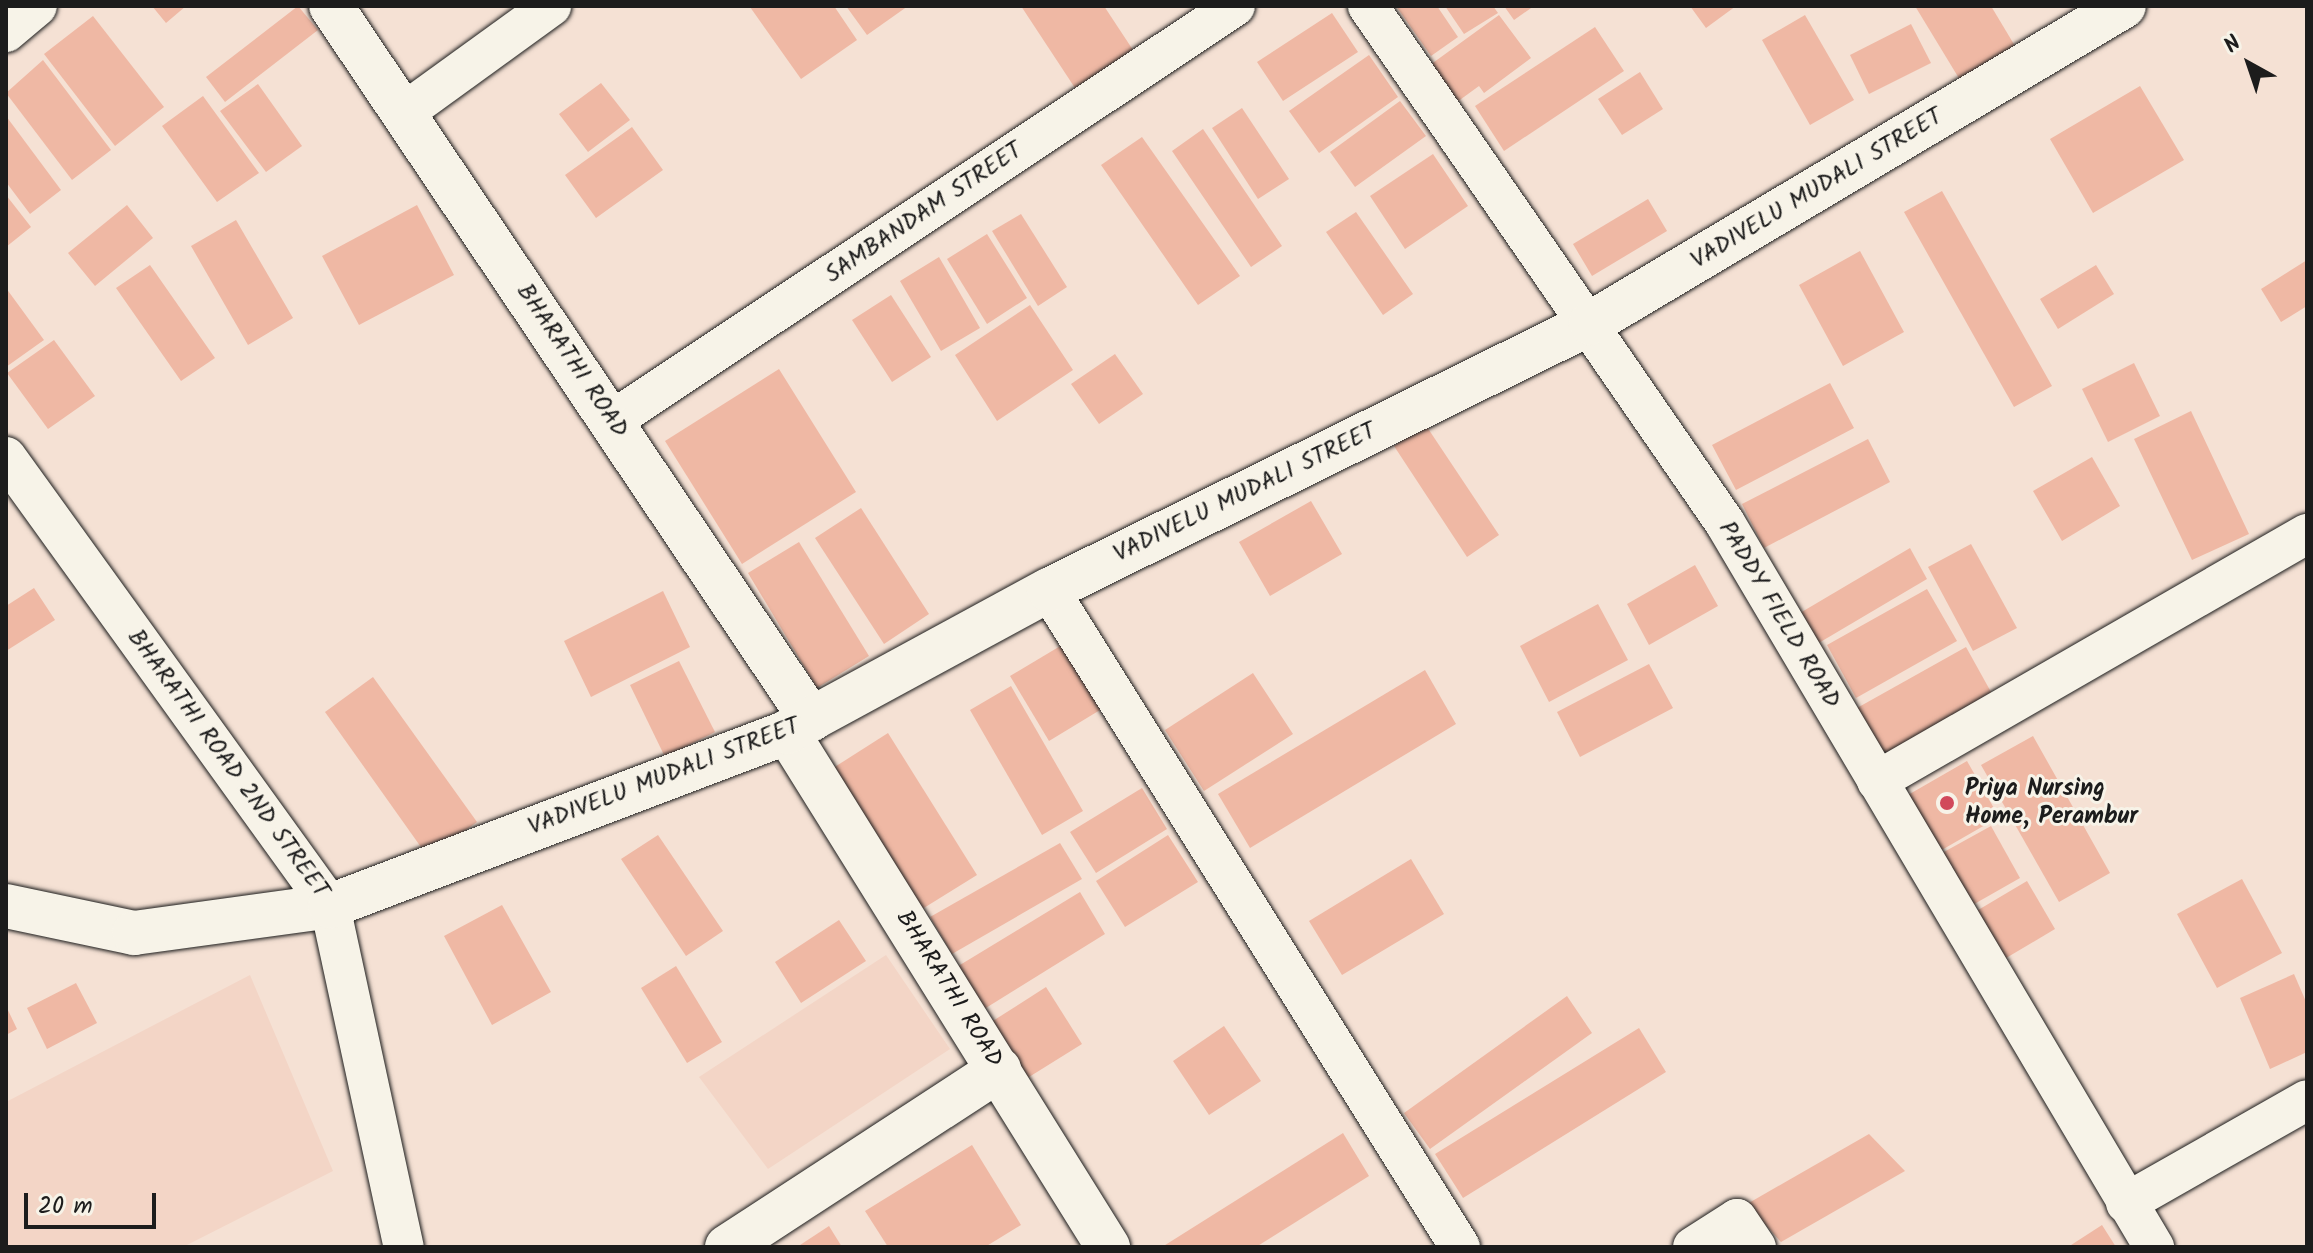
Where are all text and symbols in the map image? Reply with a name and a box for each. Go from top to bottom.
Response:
north arrow [2209,24,2289,104]
text: N [2217,27,2250,63]
street label: VADIVELU MUDALI STREET [1686,102,1948,276]
street label: SAMBANDAM STREET [820,136,1028,290]
street label: BHARATHI ROAD [510,279,634,443]
street label: VADIVELU MUDALI STREET [1109,417,1381,569]
street label: PADDY FIELD ROAD [1712,516,1846,714]
street label: BHARATHI ROAD 2ND STREET [121,624,335,904]
street label: VADIVELU MUDALI STREET [524,712,804,842]
place label: Priya Nursing Home, Perambur [1965,775,2138,831]
marker: Priya Nursing Home, Perambur [1936,792,1958,814]
street label: BHARATHI ROAD [889,905,1009,1073]
scale bar [28,1177,160,1227]
text: 20 m [38,1187,93,1226]

